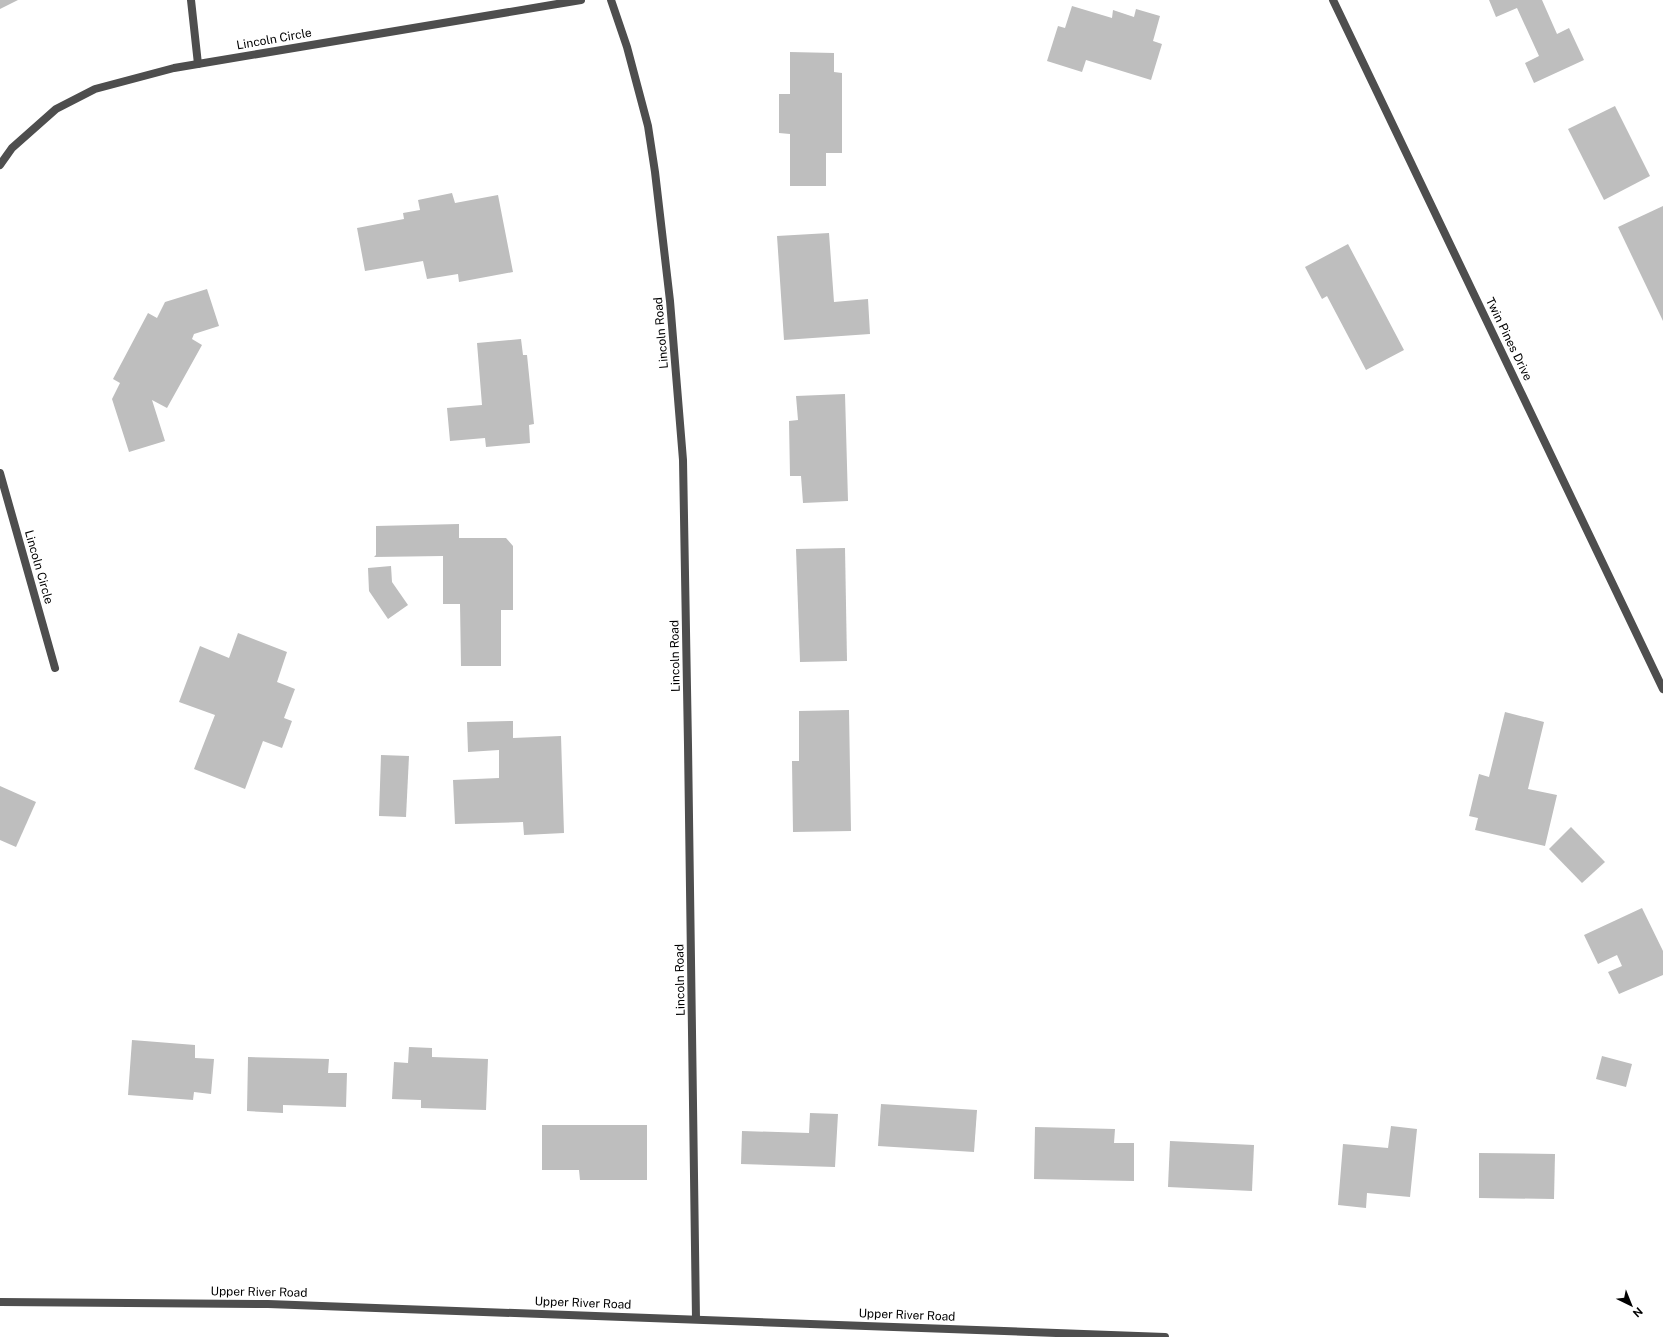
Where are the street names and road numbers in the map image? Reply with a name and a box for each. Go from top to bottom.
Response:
street label: Lincoln Circle [235,25,313,52]
street label: Twin Pines Drive [1483,295,1535,383]
street label: Lincoln Road [651,297,671,369]
street label: Lincoln Circle [22,529,56,606]
street label: Lincoln Road [667,620,683,692]
street label: Lincoln Road [672,944,688,1016]
street label: Upper River Road [210,1284,308,1300]
street label: Upper River Road [534,1294,632,1312]
street label: Upper River Road [858,1306,956,1324]

